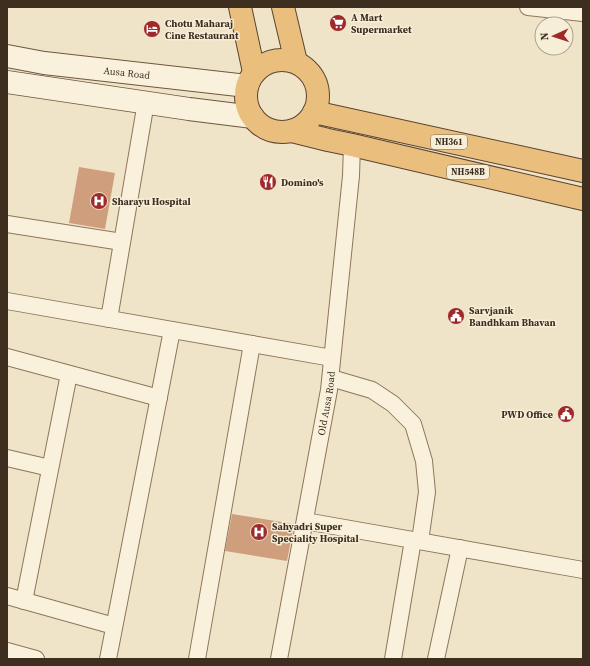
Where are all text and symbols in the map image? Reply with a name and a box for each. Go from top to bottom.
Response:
place label: A Mart Supermarket [351,11,412,36]
supermarket icon: A Mart Supermarket [328,13,348,33]
north arrow [534,16,574,56]
place label: Chotu Maharaj Cine Restaurant [165,17,239,42]
hotel icon: Chotu Maharaj Cine Restaurant [142,19,162,39]
text: N [537,32,552,41]
street label: Ausa Road [103,64,151,82]
road number: NH361 [431,135,467,149]
road number: NH548B [447,165,489,179]
restaurant icon: Domino's [258,172,278,192]
place label: Domino's [281,176,324,189]
hospital icon: Sharayu Hospital [89,191,109,211]
place label: Sharayu Hospital [112,195,191,208]
place label: Sarvjanik Bandhkam Bhavan [469,304,556,329]
public building icon: Sarvjanik Bandhkam Bhavan [446,306,466,326]
street label: Old Ausa Road [315,370,338,437]
public building icon: PWD Office [556,404,576,424]
place label: PWD Office [501,408,553,421]
place label: Sahyadri Super Speciality Hospital [272,520,359,545]
hospital icon: Sahyadri Super Speciality Hospital [249,522,269,542]

